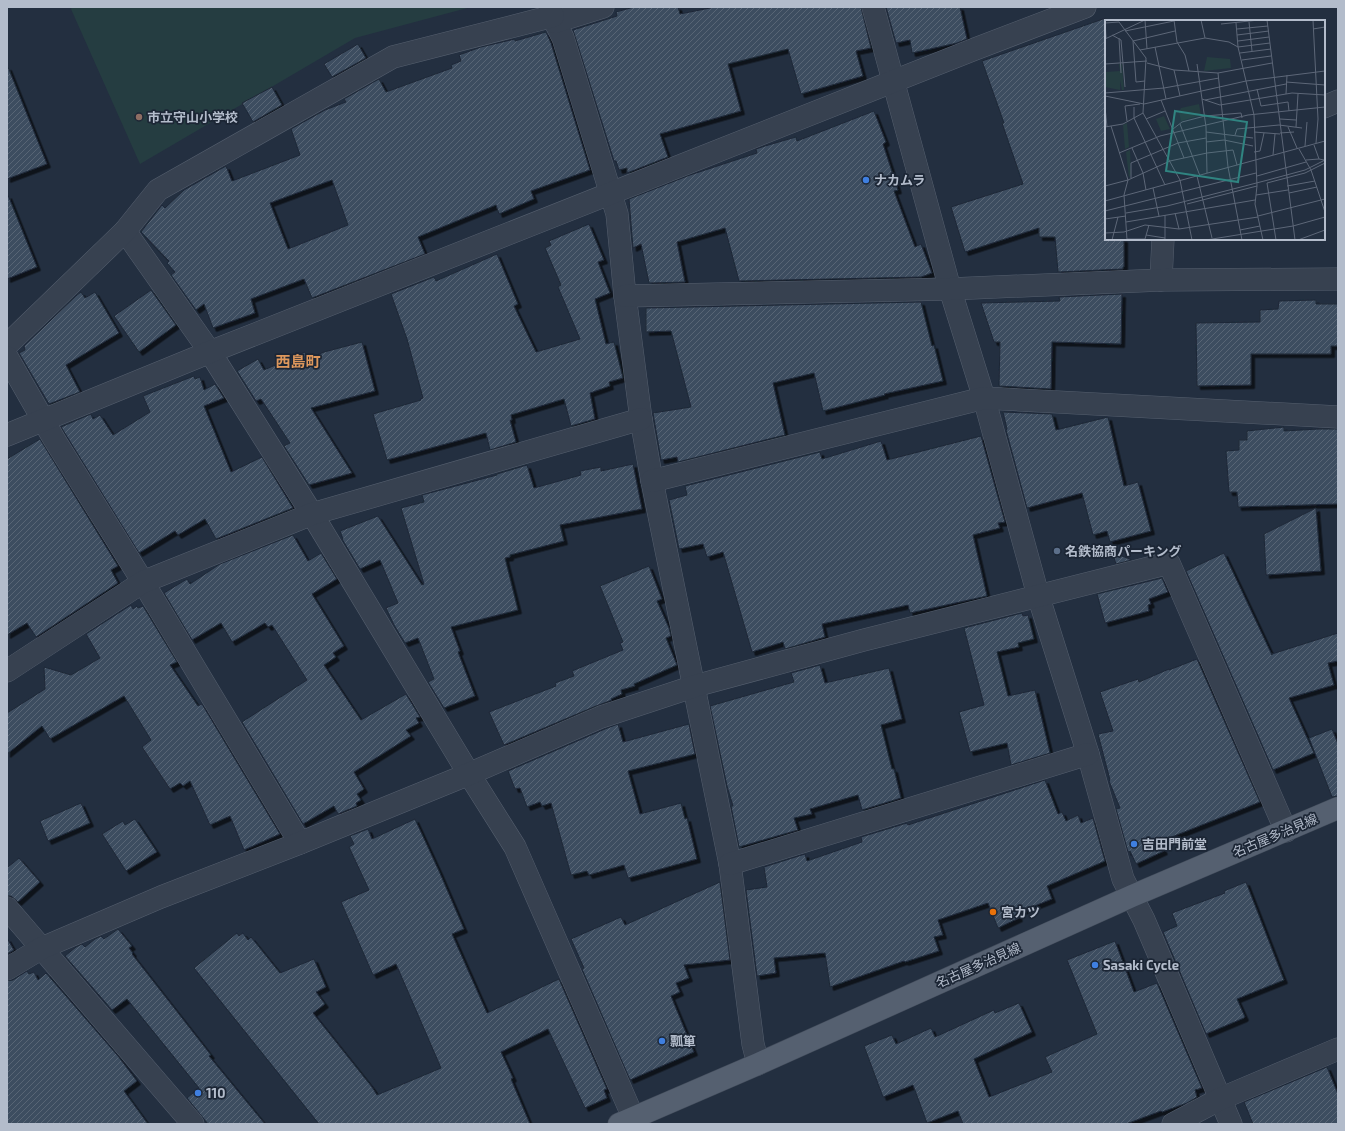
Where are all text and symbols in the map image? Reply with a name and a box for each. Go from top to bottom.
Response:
inset map [1105,20,1325,240]
place label: 市立守山小学校 [147,109,238,125]
marker: 市立守山小学校 [134,112,144,122]
place label: ナカムラ [874,172,925,188]
marker: ナカムラ [861,175,871,185]
district label: 西島町 [275,352,321,370]
place label: 名鉄協商パーキング [1065,543,1182,559]
marker: 名鉄協商パーキング [1052,546,1062,556]
street label: 名古屋多治見線 [1230,810,1320,860]
place label: 吉田門前堂 [1142,836,1207,852]
marker: 吉田門前堂 [1129,839,1139,849]
place label: 宮カツ [1001,904,1040,920]
marker: 宮カツ [988,907,998,917]
street label: 名古屋多治見線 [933,939,1023,991]
place label: Sasaki Cycle [1103,957,1179,973]
marker: Sasaki Cycle [1090,960,1100,970]
place label: 瓢箪 [670,1033,696,1049]
marker: 瓢箪 [657,1036,667,1046]
place label: 110 [206,1085,225,1101]
marker: 110 [193,1088,203,1098]

